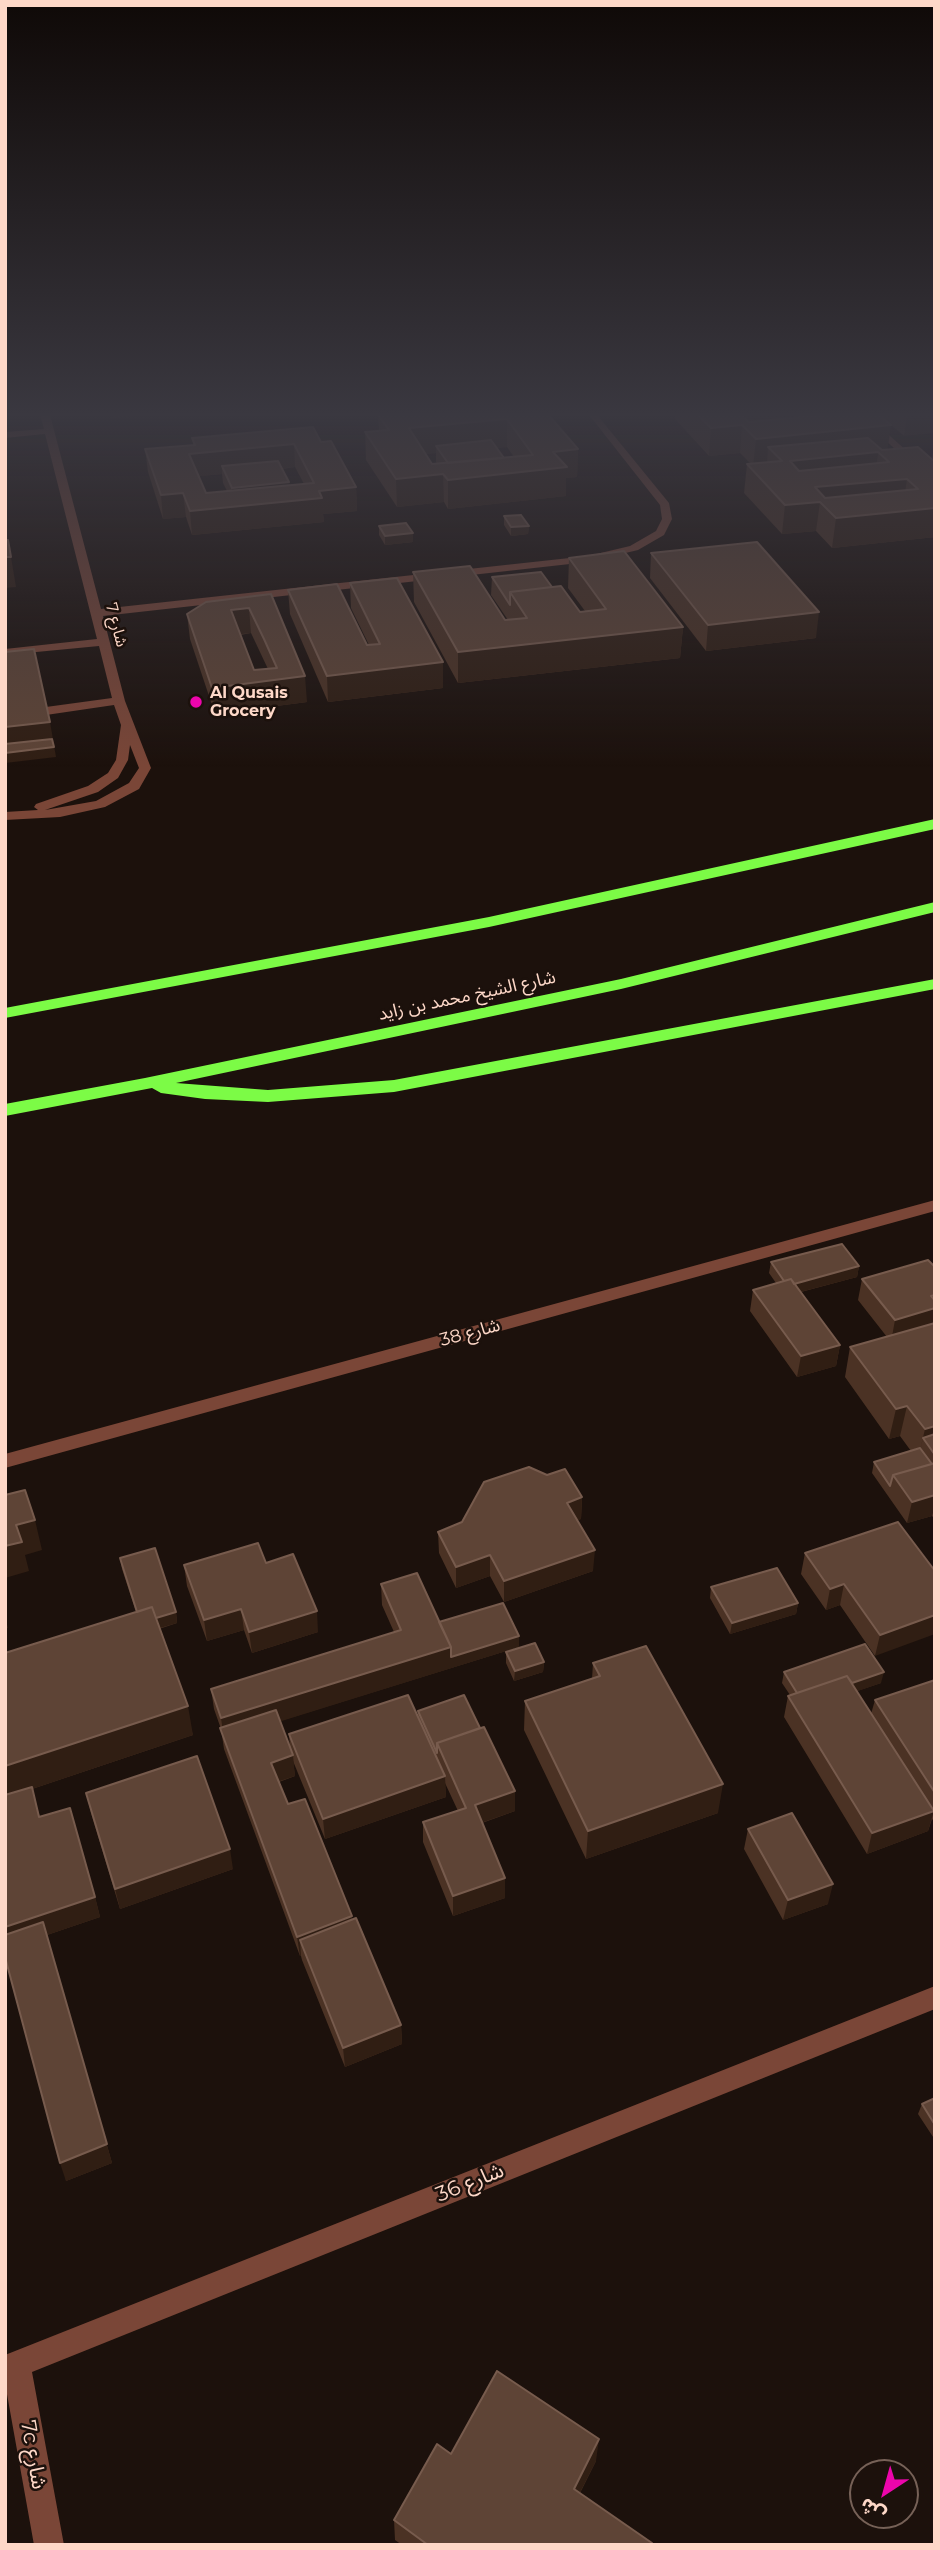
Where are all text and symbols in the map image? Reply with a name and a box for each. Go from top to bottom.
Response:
street label: شارع 7 [101,601,131,649]
place label: Al Qusais Grocery [210,683,288,721]
marker: Al Qusais Grocery [188,694,204,710]
street label: شارع الشيخ محمد بن زايد [376,967,558,1025]
street label: شارع 38 [438,1315,502,1351]
street label: شارع 36 [432,2158,508,2208]
street label: 7c شارع [15,2419,51,2491]
north arrow [849,2459,919,2529]
text: ش [855,2493,890,2527]

